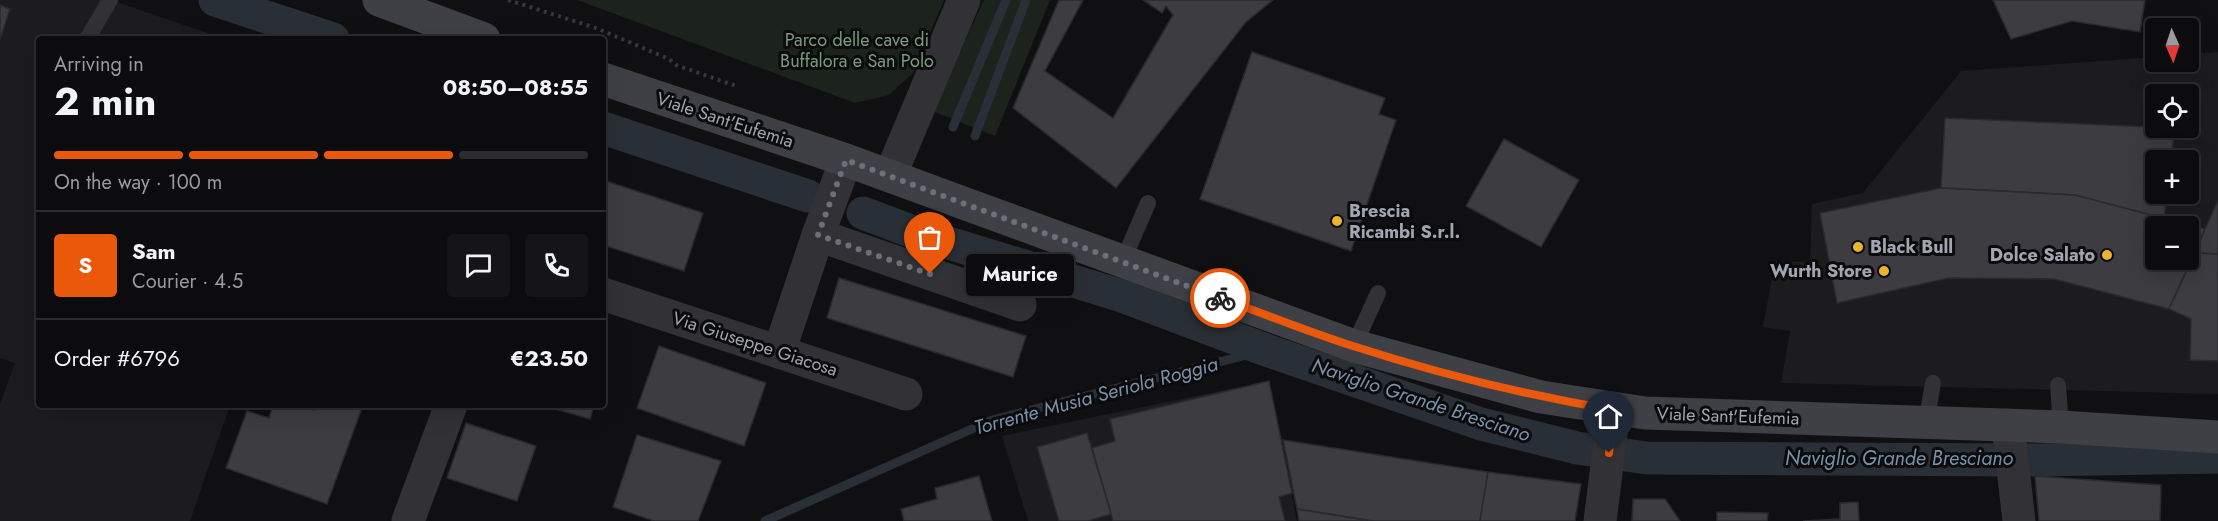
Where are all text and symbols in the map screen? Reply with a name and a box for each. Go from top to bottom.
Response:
north arrow [2145,18,2199,72]
map controls [2145,18,2199,270]
park label: Parco delle cave di Buffalora e San Polo [780,27,934,74]
text: Arriving in [54,50,144,79]
text: 08:50–08:55 [443,71,588,103]
text: 2 min [54,73,156,130]
button: locate [2145,84,2199,138]
street label: Viale Sant'Eufemia [653,86,797,154]
button: + [2145,150,2199,204]
text: On the way · 100 m [54,168,222,197]
place label: Brescia Ricambi S.r.l. [1349,198,1460,245]
pin [904,212,955,274]
marker: Brescia Ricambi S.r.l. [1330,214,1344,228]
button: − [2145,216,2199,270]
icon: bag [913,221,946,254]
button: chat [447,234,510,297]
button: phone [525,234,588,297]
place label: Black Bull [1870,234,1953,260]
text: Sam [132,235,176,267]
marker: Black Bull [1851,240,1865,254]
place label: Dolce Salato [1990,242,2095,268]
marker: Dolce Salato [2100,248,2114,262]
text: S [79,249,92,281]
callout: Maurice [966,253,1074,295]
place label: Wurth Store [1770,258,1872,284]
text: Maurice [982,260,1058,289]
marker: Wurth Store [1877,264,1891,278]
text: Courier · 4.5 [132,267,243,296]
courier [1190,268,1250,328]
icon: bike [1204,282,1237,315]
street label: Via Giuseppe Giacosa [669,305,841,383]
text: Order #6796 [54,342,180,374]
text: €23.50 [510,342,588,374]
water label: Torrente Musia Seriola Roggia [971,349,1221,443]
water label: Naviglio Grande Bresciano [1308,351,1534,449]
pin [1583,391,1634,453]
icon: home [1592,400,1625,433]
street label: Viale Sant'Eufemia [1656,401,1800,431]
water label: Naviglio Grande Bresciano [1785,444,2013,473]

